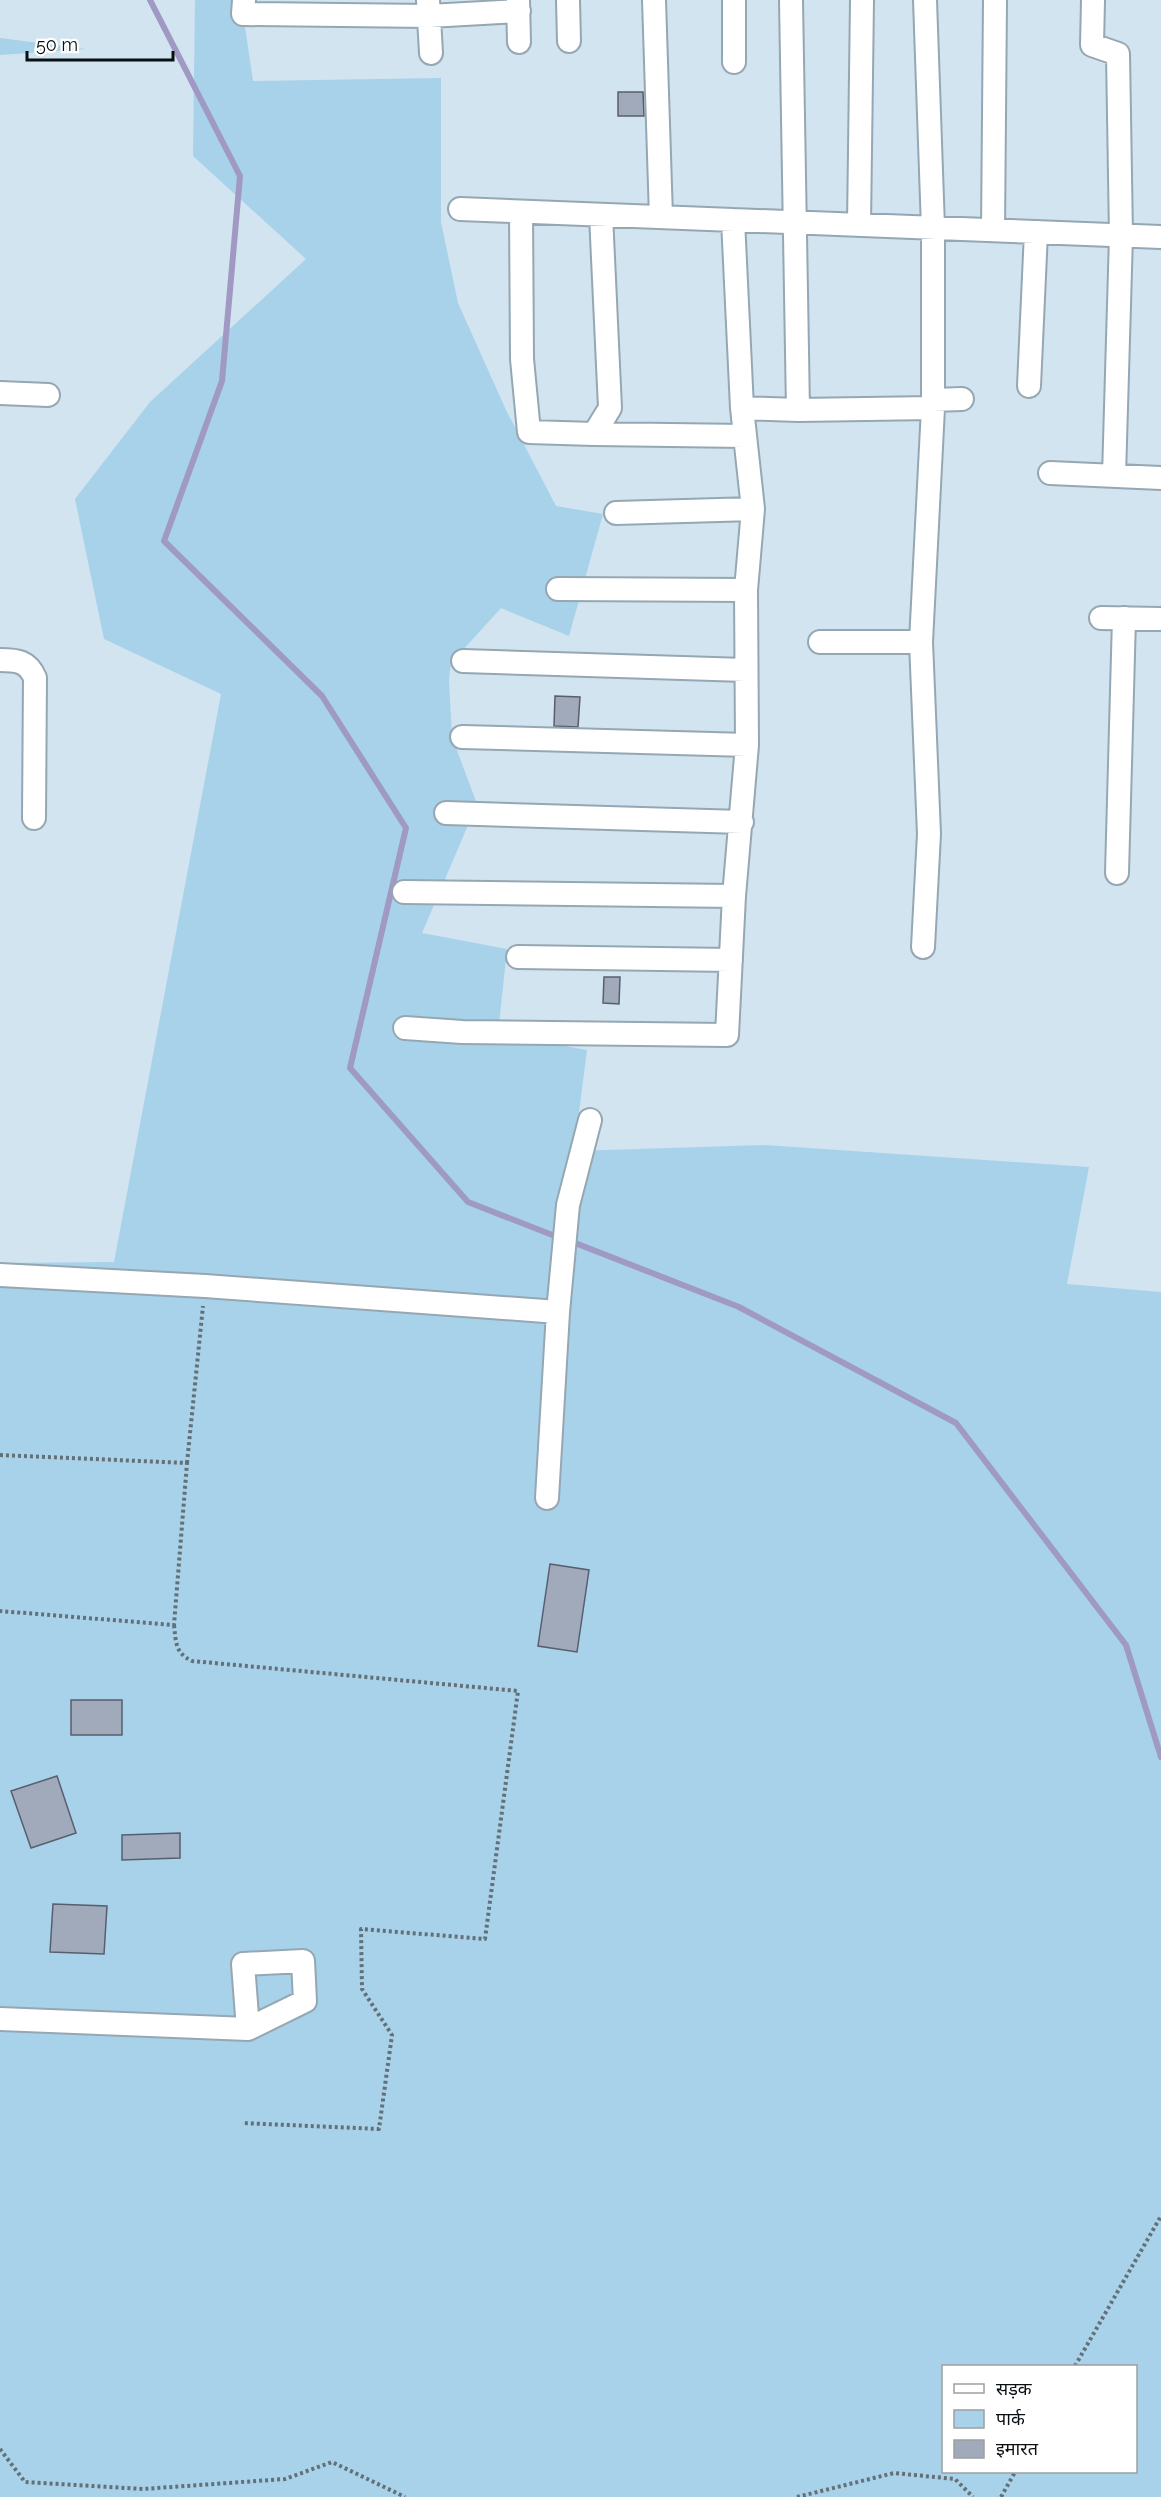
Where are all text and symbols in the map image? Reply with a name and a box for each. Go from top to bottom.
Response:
scale bar [27,24,172,62]
text: 50 m [36,34,78,55]
legend [942,2365,1137,2473]
text: सड़क [996,2378,1033,2399]
text: पार्क [996,2408,1026,2429]
text: इमारत [996,2438,1039,2459]

